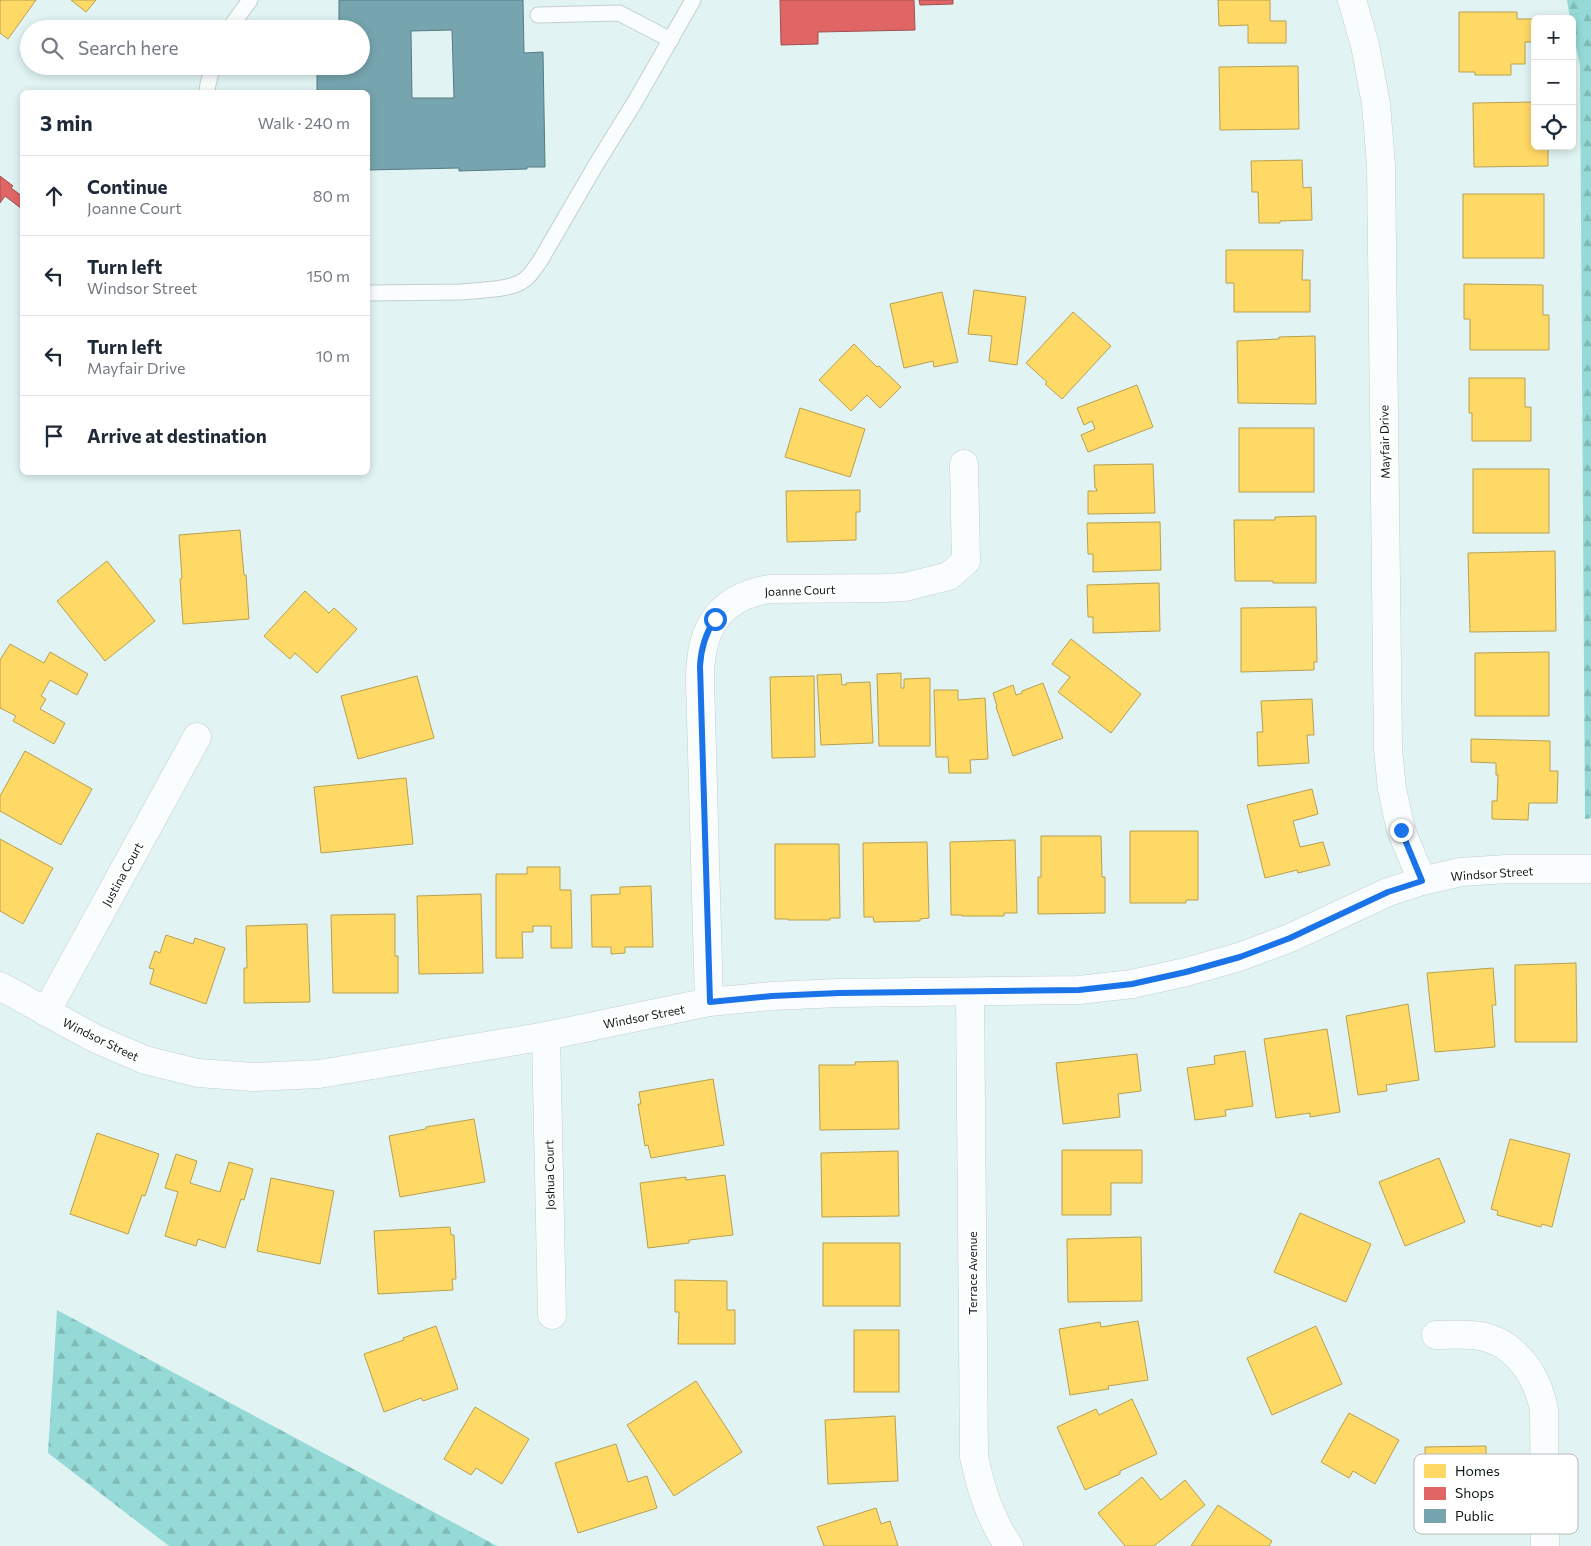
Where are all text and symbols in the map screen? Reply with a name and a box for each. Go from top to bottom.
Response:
map controls [1531,15,1576,150]
button: + [1531,15,1576,60]
search box [20,20,370,75]
icon: search [38,34,66,62]
text: Search here [78,36,178,59]
button: − [1531,60,1576,105]
button: locate [1531,105,1576,150]
text: 3 min [40,110,93,135]
text: Walk · 240 m [258,113,350,132]
text: Continue [87,175,167,198]
icon: ahead [40,182,68,210]
text: 80 m [313,186,350,205]
text: Joanne Court [87,198,182,217]
text: Turn left [87,255,162,278]
icon: left [40,262,68,290]
text: 150 m [307,266,350,285]
text: Windsor Street [87,278,197,297]
text: Turn left [87,335,162,358]
icon: left [40,342,68,370]
text: 10 m [316,346,350,365]
text: Mayfair Drive [87,358,185,377]
street label: Mayfair Drive [1376,405,1392,479]
icon: arrive [40,422,68,450]
text: Arrive at destination [87,424,267,447]
street label: Joanne Court [764,582,836,599]
route start [704,608,727,631]
route end [1390,819,1413,842]
street label: Justina Court [99,840,146,909]
street label: Windsor Street [1450,863,1534,883]
street label: Windsor Street [602,1001,686,1031]
street label: Windsor Street [61,1015,141,1063]
street label: Joshua Court [541,1140,558,1210]
street label: Terrace Avenue [965,1231,979,1315]
legend [1414,1454,1578,1534]
text: Homes [1455,1462,1500,1479]
text: Shops [1455,1484,1494,1501]
text: Public [1455,1507,1494,1524]

